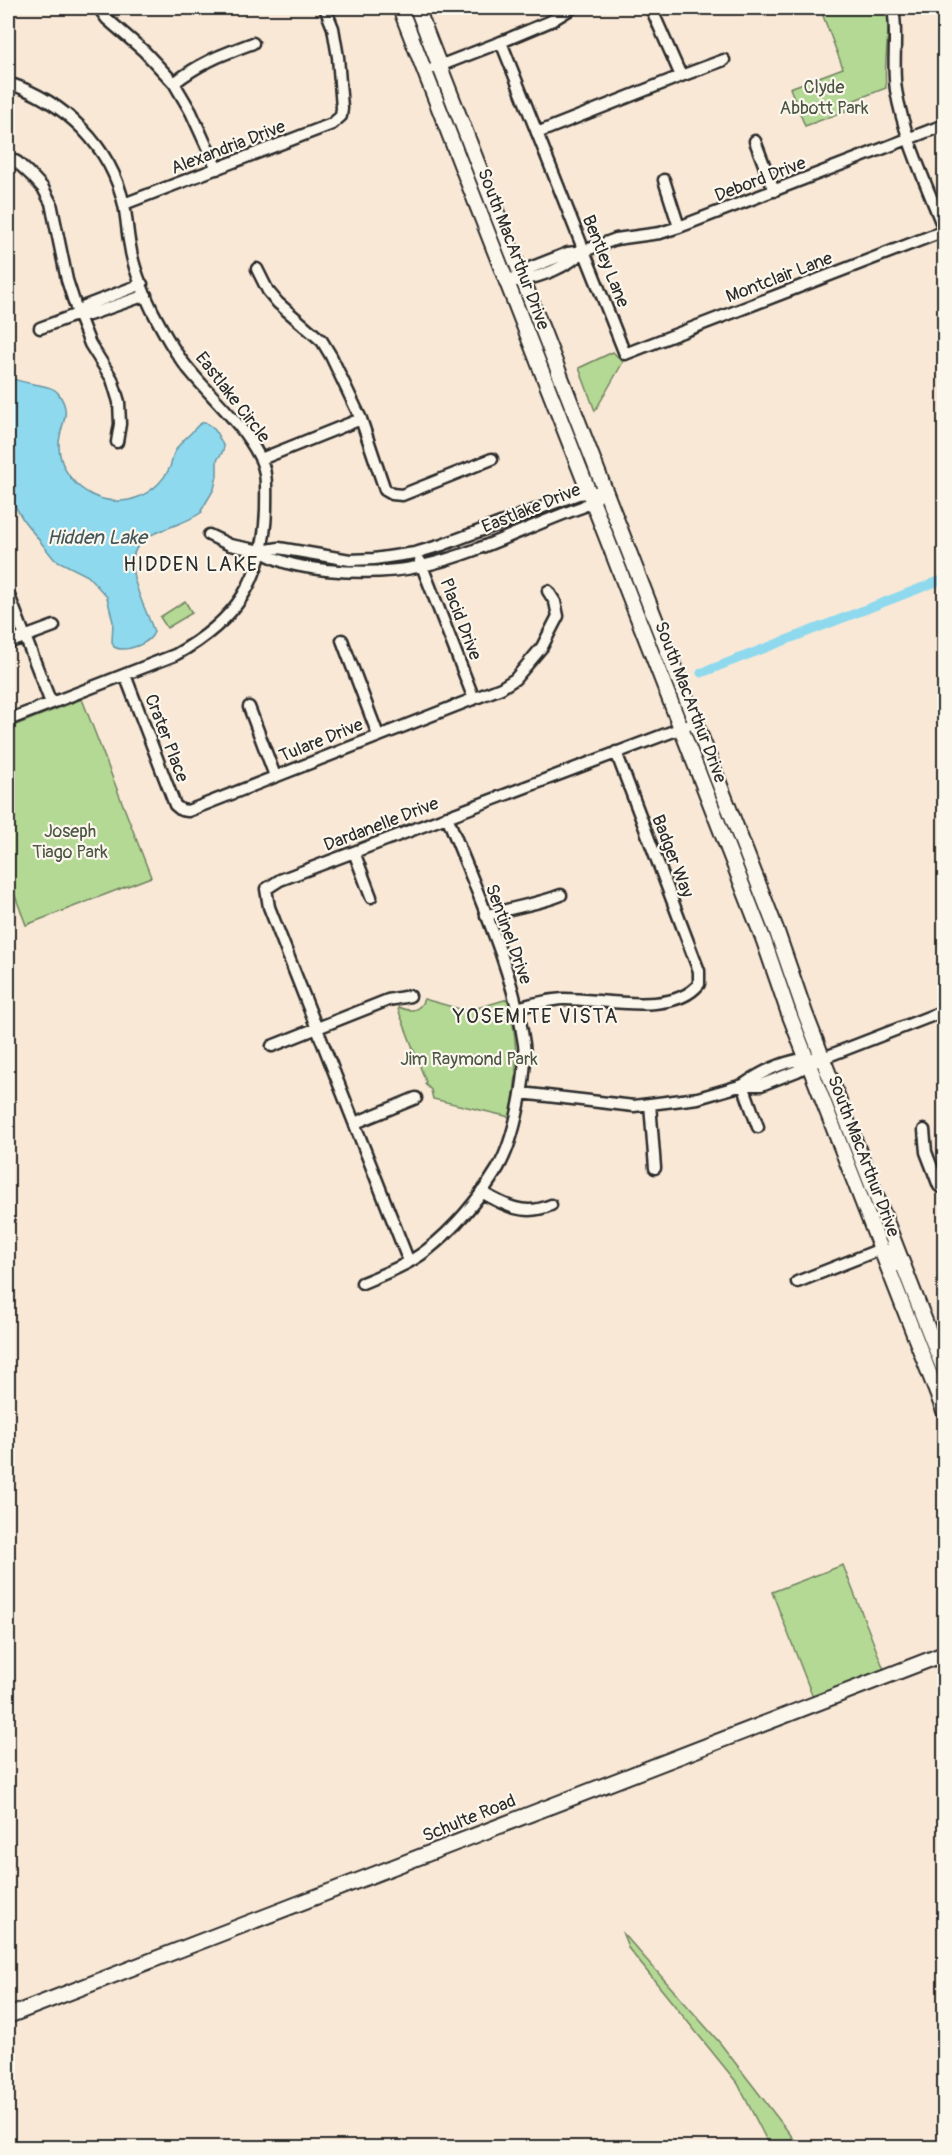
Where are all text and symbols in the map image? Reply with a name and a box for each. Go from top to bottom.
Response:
park label: Clyde Abbott Park [780,76,869,120]
street label: Alexandria Drive [168,115,289,180]
street label: Debord Drive [711,152,809,207]
street label: South MacArthur Drive [472,165,555,333]
street label: Bentley Lane [577,212,635,311]
street label: Montclair Lane [723,247,836,308]
street label: Eastlake Circle [190,347,275,447]
street label: Eastlake Drive [478,478,584,539]
water label: Hidden Lake [47,525,149,550]
district label: HIDDEN LAKE [123,552,259,577]
street label: Placid Drive [434,575,487,664]
street label: South MacArthur Drive [649,618,732,786]
street label: Crater Place [139,691,194,786]
street label: Tulare Drive [276,713,367,768]
street label: Dardanelle Drive [320,792,442,857]
street label: Badger Way [646,811,699,901]
park label: Joseph Tiago Park [32,820,108,864]
street label: Sentinel Drive [480,881,537,988]
district label: YOSEMITE VISTA [452,1004,619,1029]
park label: Jim Raymond Park [400,1048,538,1071]
street label: South MacArthur Drive [822,1072,905,1240]
street label: Schulte Road [419,1789,519,1848]

